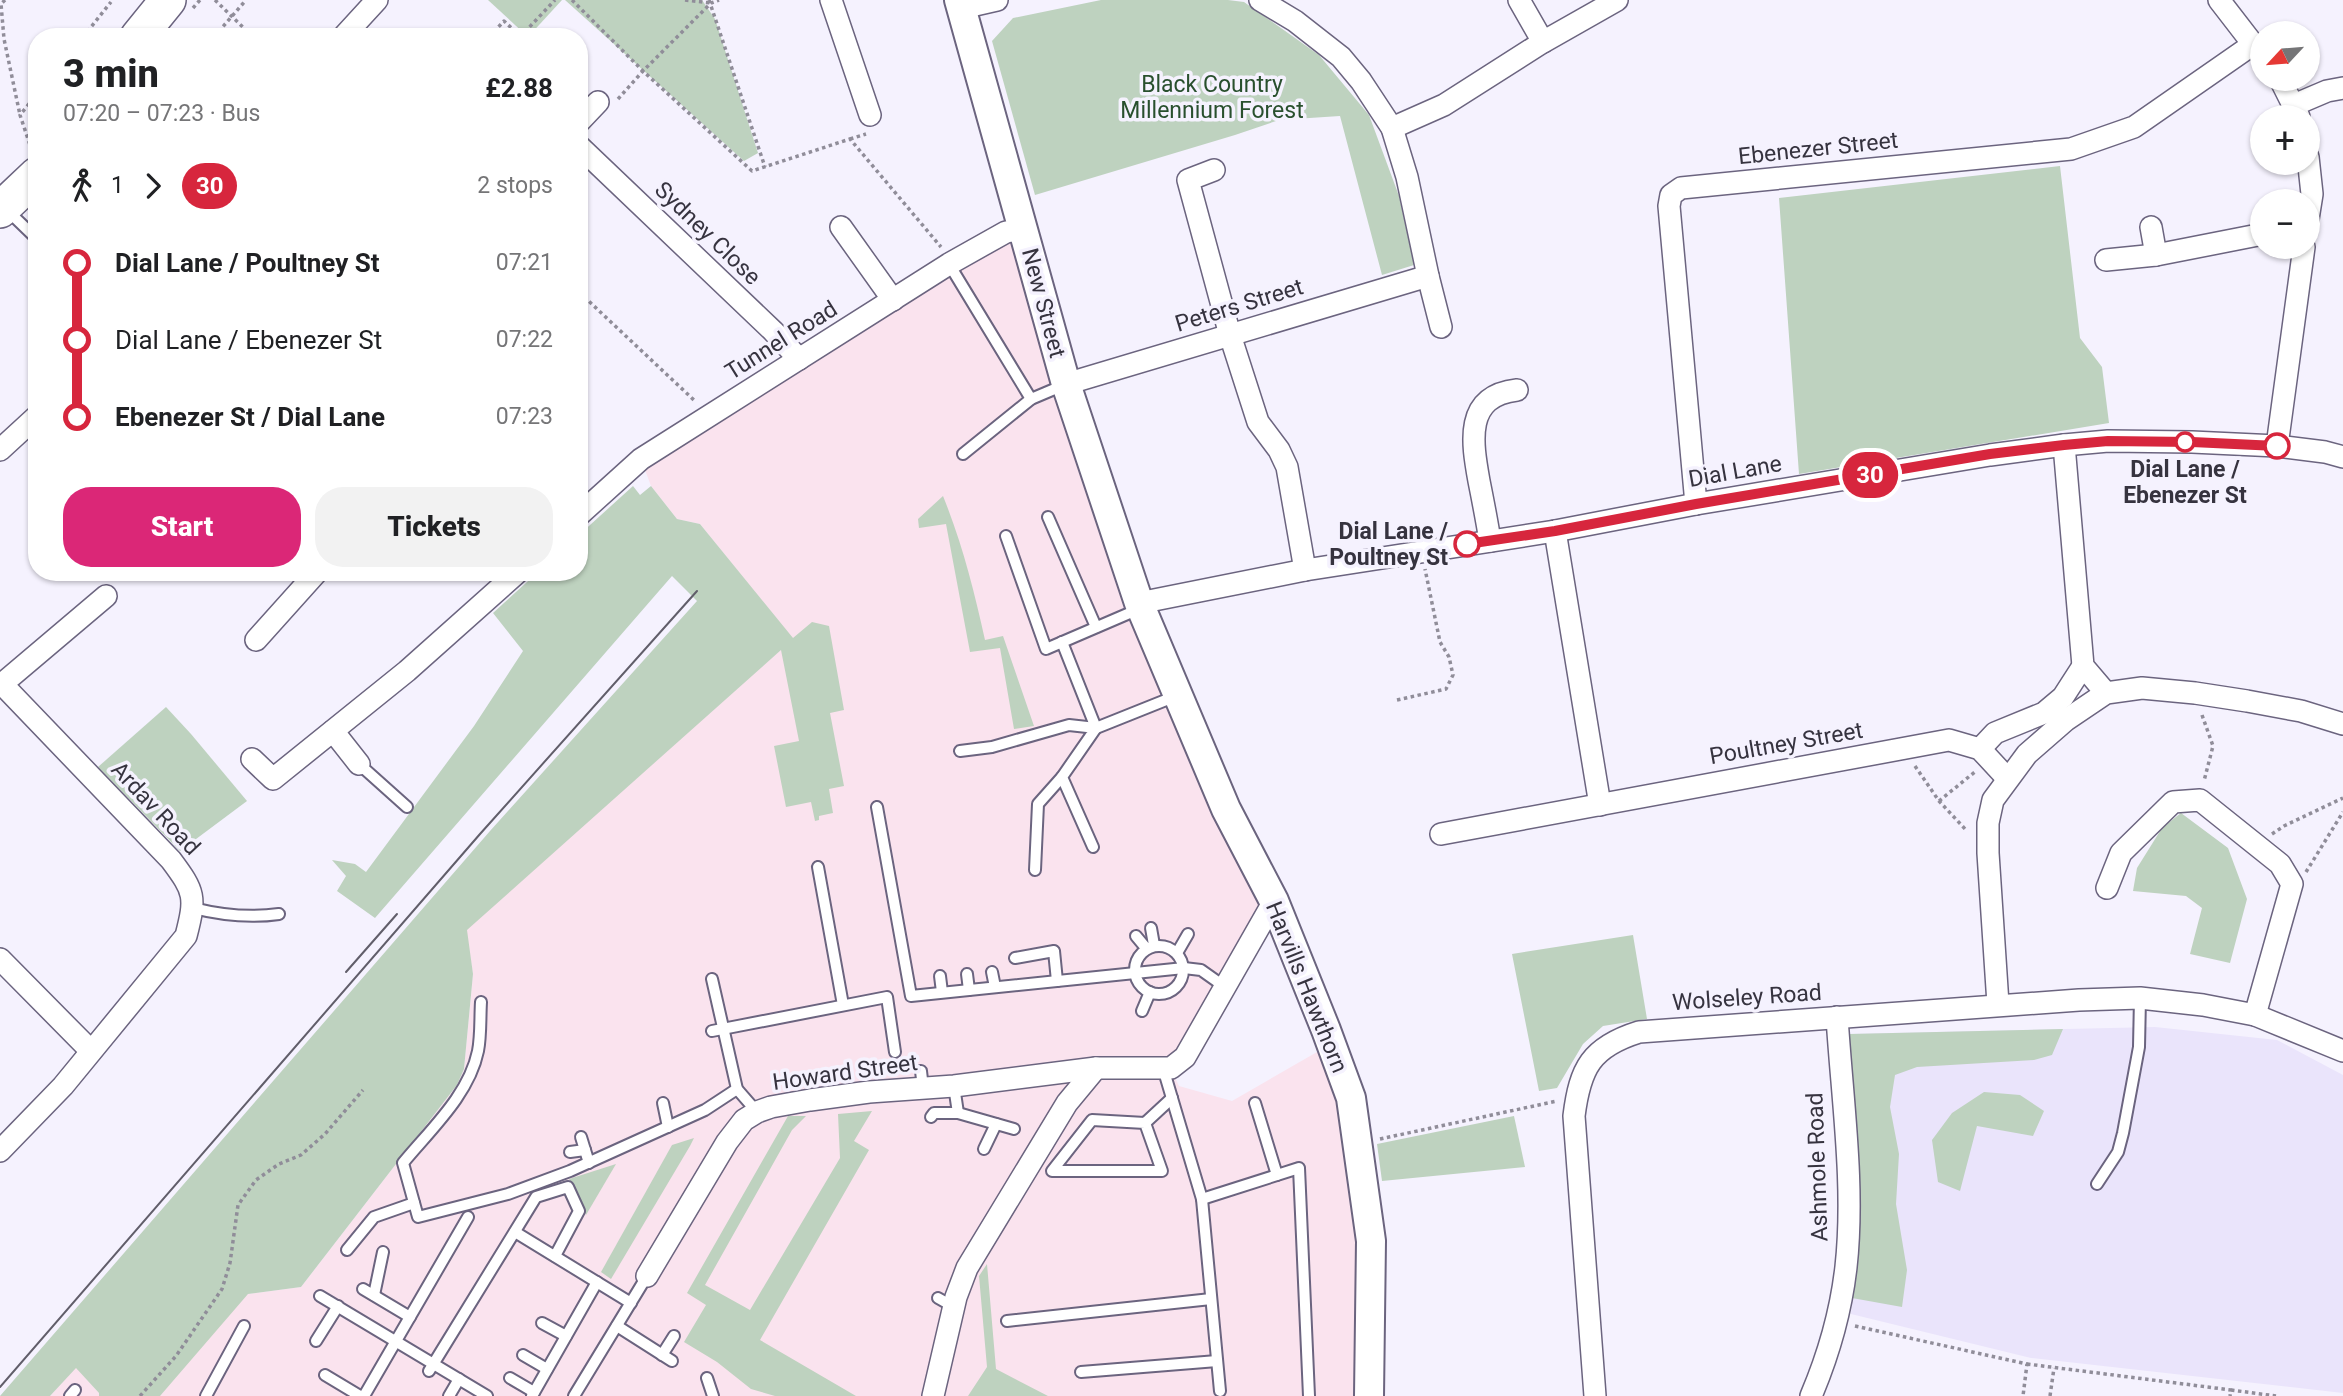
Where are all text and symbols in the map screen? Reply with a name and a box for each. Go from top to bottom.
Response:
north arrow [2250,21,2320,91]
map controls [2250,21,2320,259]
text: 3 min [63,52,159,96]
park label: Black Country Millennium Forest [1120,71,1304,124]
text: £2.88 [485,73,553,103]
text: 07:20 – 07:23 · Bus [63,100,260,127]
button: + [2250,105,2320,175]
street label: Ebenezer Street [1737,127,1899,170]
icon: walk [63,167,101,205]
icon: forward [134,167,172,205]
text: 1 [111,172,124,199]
text: 30 [196,172,223,200]
text: 2 stops [477,172,553,199]
street label: Sydney Close [649,176,766,290]
button: − [2250,189,2320,259]
street label: New Street [1016,245,1071,361]
text: Dial Lane / Poultney St [115,248,380,278]
text: 07:21 [496,249,553,276]
street label: Peters Street [1172,273,1306,338]
street label: Tunnel Road [720,295,842,386]
text: Dial Lane / Ebenezer St [115,325,382,355]
text: 07:22 [496,326,553,353]
text: Ebenezer St / Dial Lane [115,402,385,432]
text: 07:23 [496,403,553,430]
marker: Dial Lane / Ebenezer St [2175,432,2195,452]
unlabelled marker [2264,433,2290,459]
street label: Dial Lane [1686,450,1784,493]
line badge: 30 [1839,452,1902,498]
place label: Dial Lane / Ebenezer St [2123,456,2247,509]
text: 30 [1856,461,1884,489]
button: Start [63,487,301,567]
button: Tickets [315,487,553,567]
place label: Dial Lane / Poultney St [1329,518,1448,571]
marker: Dial Lane / Poultney St [1454,531,1480,557]
street label: Poultney Street [1707,717,1865,770]
street label: Ardav Road [106,756,206,861]
street label: Harvills Hawthorn [1260,898,1353,1077]
street label: Wolseley Road [1671,979,1823,1016]
street label: Howard Street [771,1049,919,1096]
street label: Ashmole Road [1801,1092,1834,1242]

